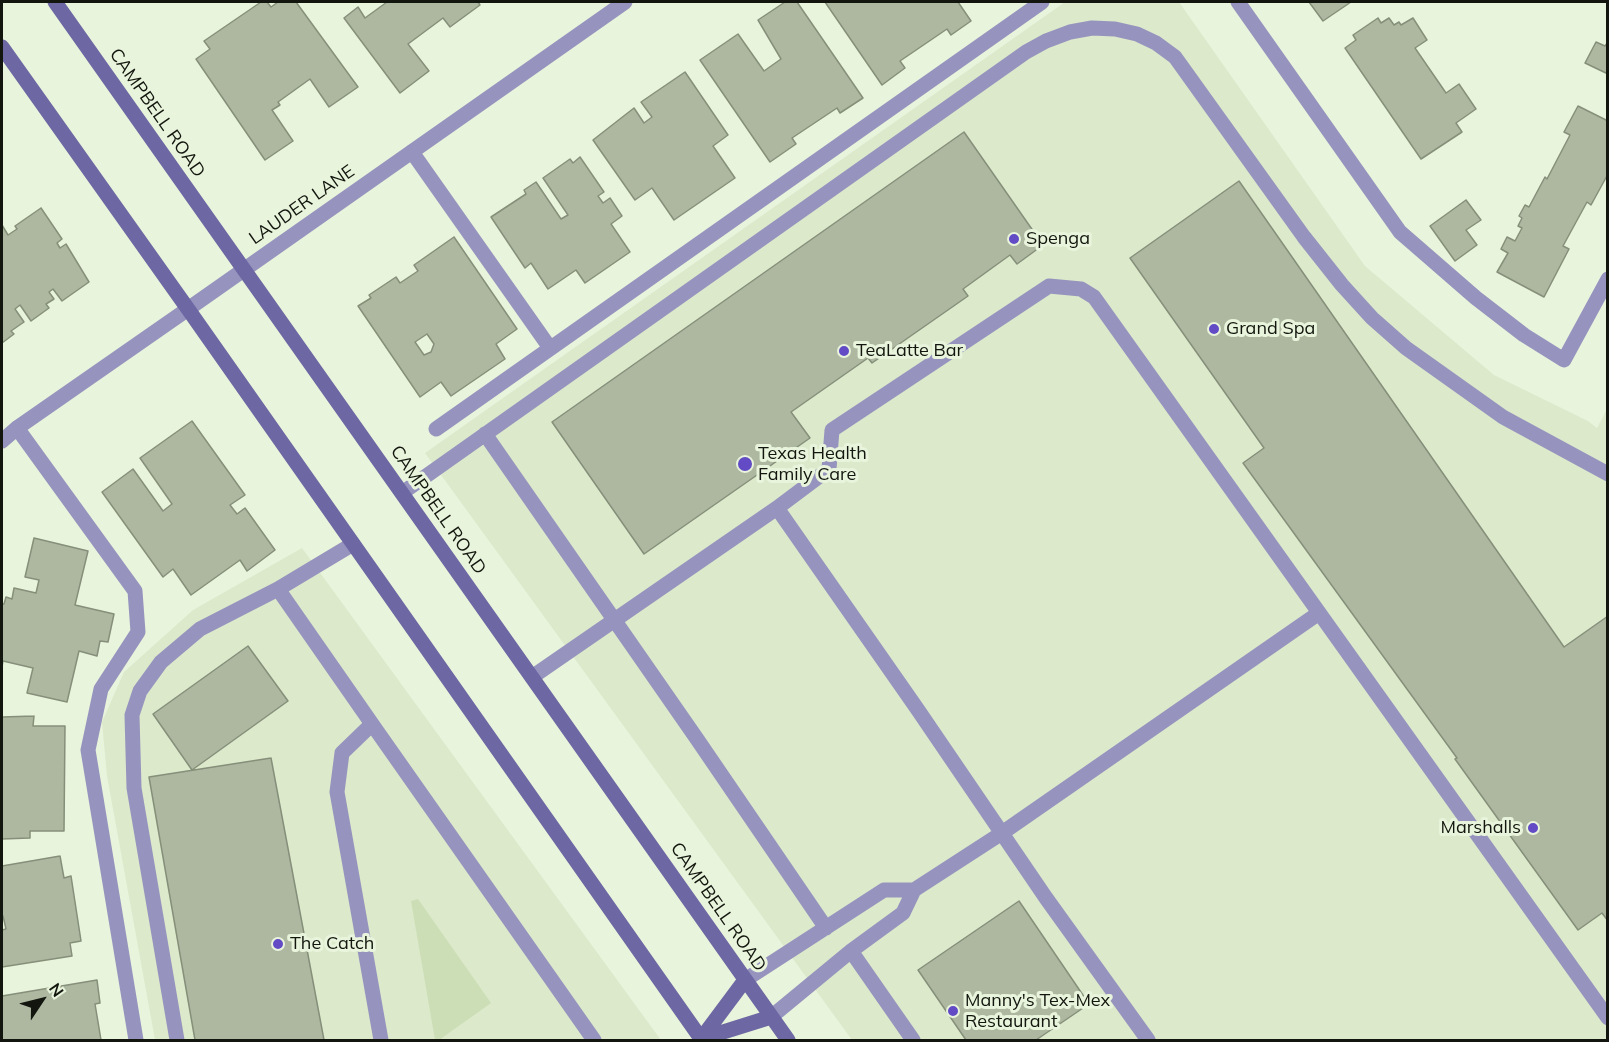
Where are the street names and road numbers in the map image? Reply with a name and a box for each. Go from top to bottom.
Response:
street label: CAMPBELL ROAD [104,44,210,182]
street label: LAUDER LANE [245,161,359,249]
street label: CAMPBELL ROAD [385,441,491,579]
street label: CAMPBELL ROAD [665,838,771,976]

